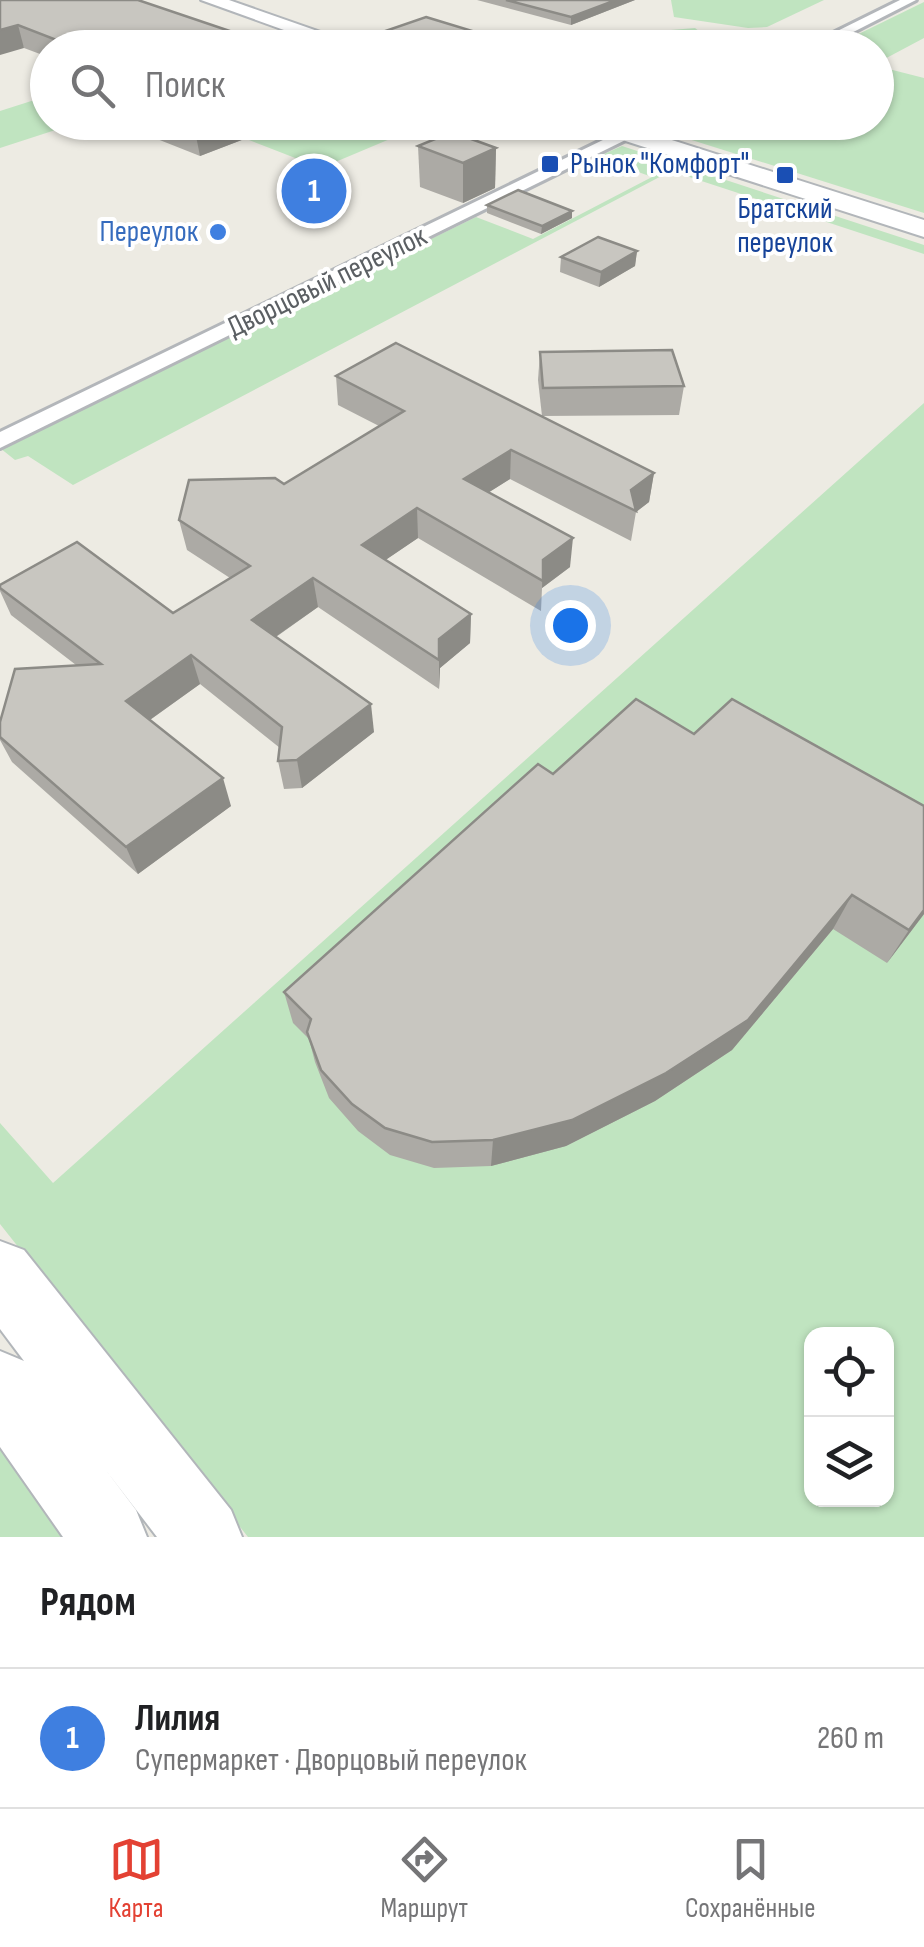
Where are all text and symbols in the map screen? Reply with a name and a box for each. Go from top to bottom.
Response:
search box [30,30,894,140]
icon: search [65,58,120,113]
text: Поиск [145,63,225,108]
place label: Рынок "Комфорт" [570,146,749,182]
marker: Рынок "Комфорт" [539,153,561,175]
pin: 1 [282,154,346,228]
marker: Братский переулок [774,164,796,186]
place label: Братский переулок [737,191,834,261]
place label: Переулок [100,214,199,250]
street label: Дворцовый переулок [222,218,433,346]
marker: Переулок [207,221,229,243]
your location [545,600,596,651]
map controls [804,1327,894,1507]
button: locate [804,1327,894,1417]
button: layers [804,1417,894,1507]
text: Рядом [40,1577,136,1628]
text: Лилия [135,1696,220,1741]
text: 1 [66,1719,79,1758]
text: 260 m [817,1719,884,1758]
text: Супермаркет · Дворцовый переулок [135,1741,527,1780]
tab: Карта [108,1832,164,1925]
tab: Маршрут [380,1832,468,1925]
tab: Сохранённые [685,1832,816,1925]

